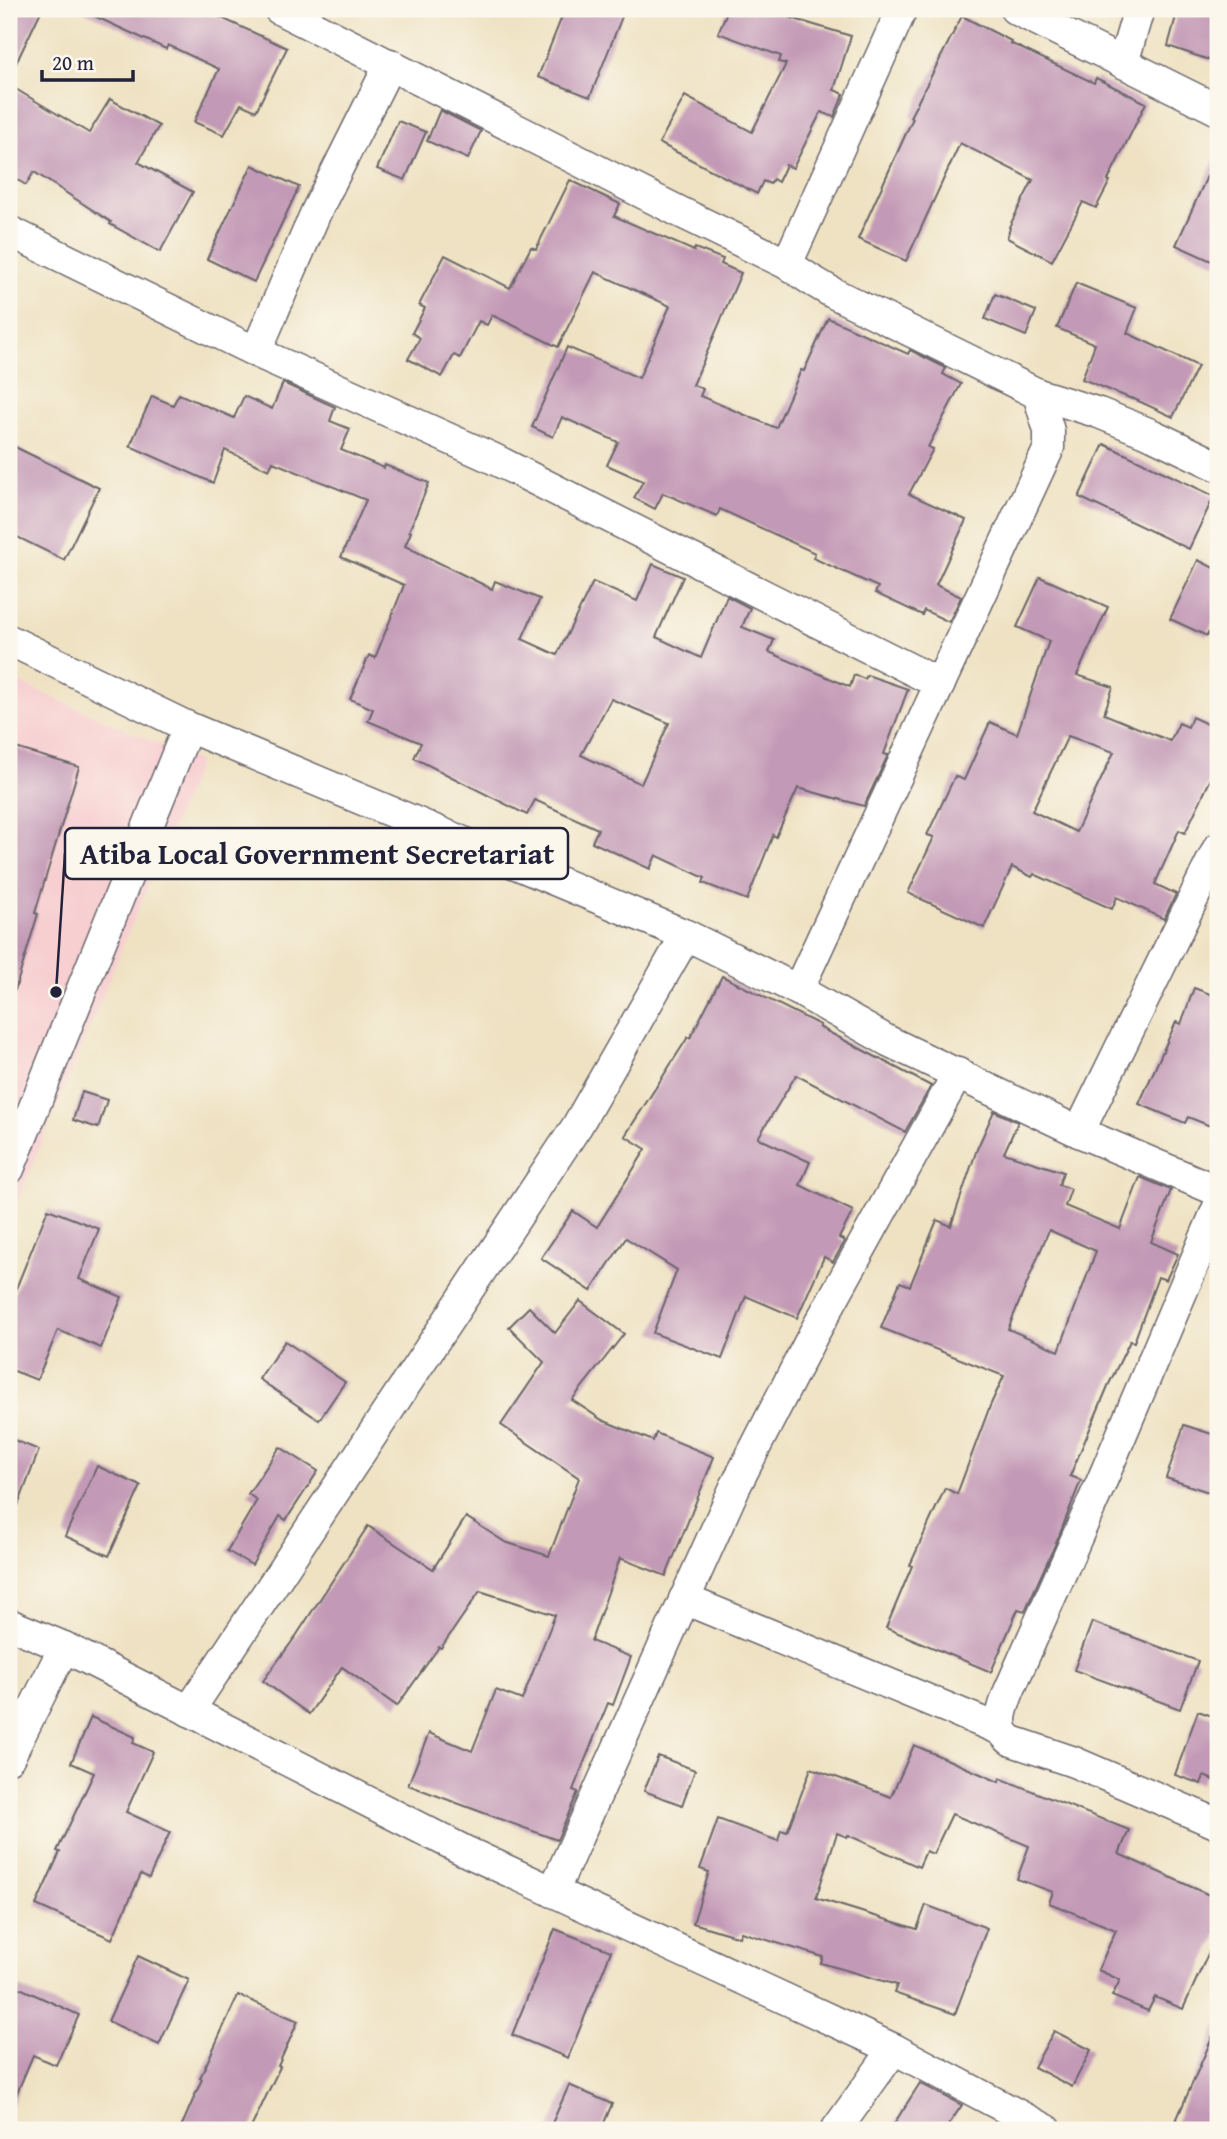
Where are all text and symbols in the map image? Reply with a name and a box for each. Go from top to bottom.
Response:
scale bar [42,38,133,82]
text: 20 m [52,47,94,78]
callout: Atiba Local Government Secretariat [65,828,568,879]
text: Atiba Local Government Secretariat [80,831,555,875]

